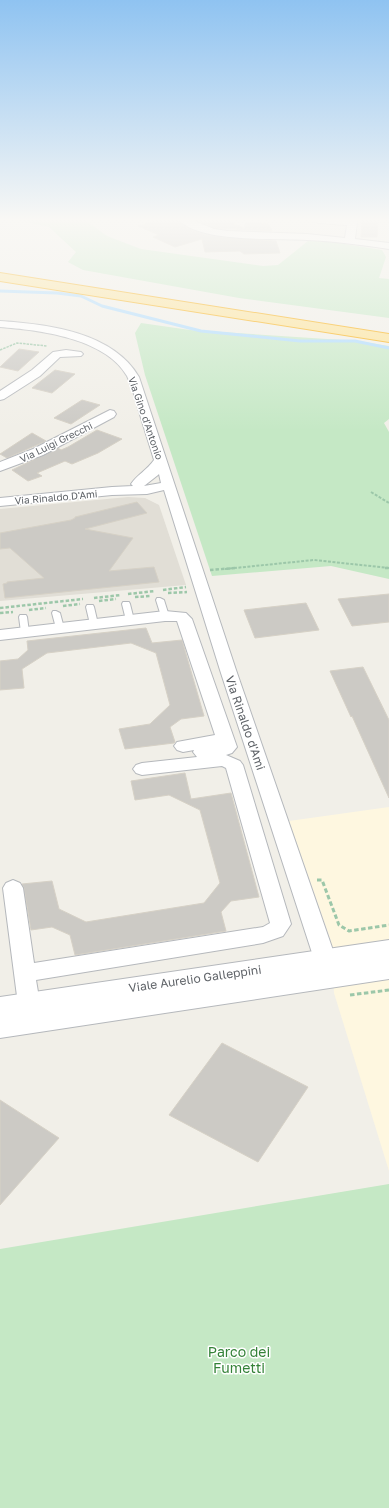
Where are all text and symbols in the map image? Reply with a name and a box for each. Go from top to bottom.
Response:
street label: Via Gino d'Antonio [126,375,166,461]
street label: Via Luigi Grecchi [18,419,94,465]
street label: Via Rinaldo D'Ami [14,487,98,507]
street label: Via Rinaldo d'Ami [222,674,269,772]
street label: Viale Aurelio Galleppini [128,962,262,995]
park label: Parco dei Fumetti [208,1343,270,1376]

